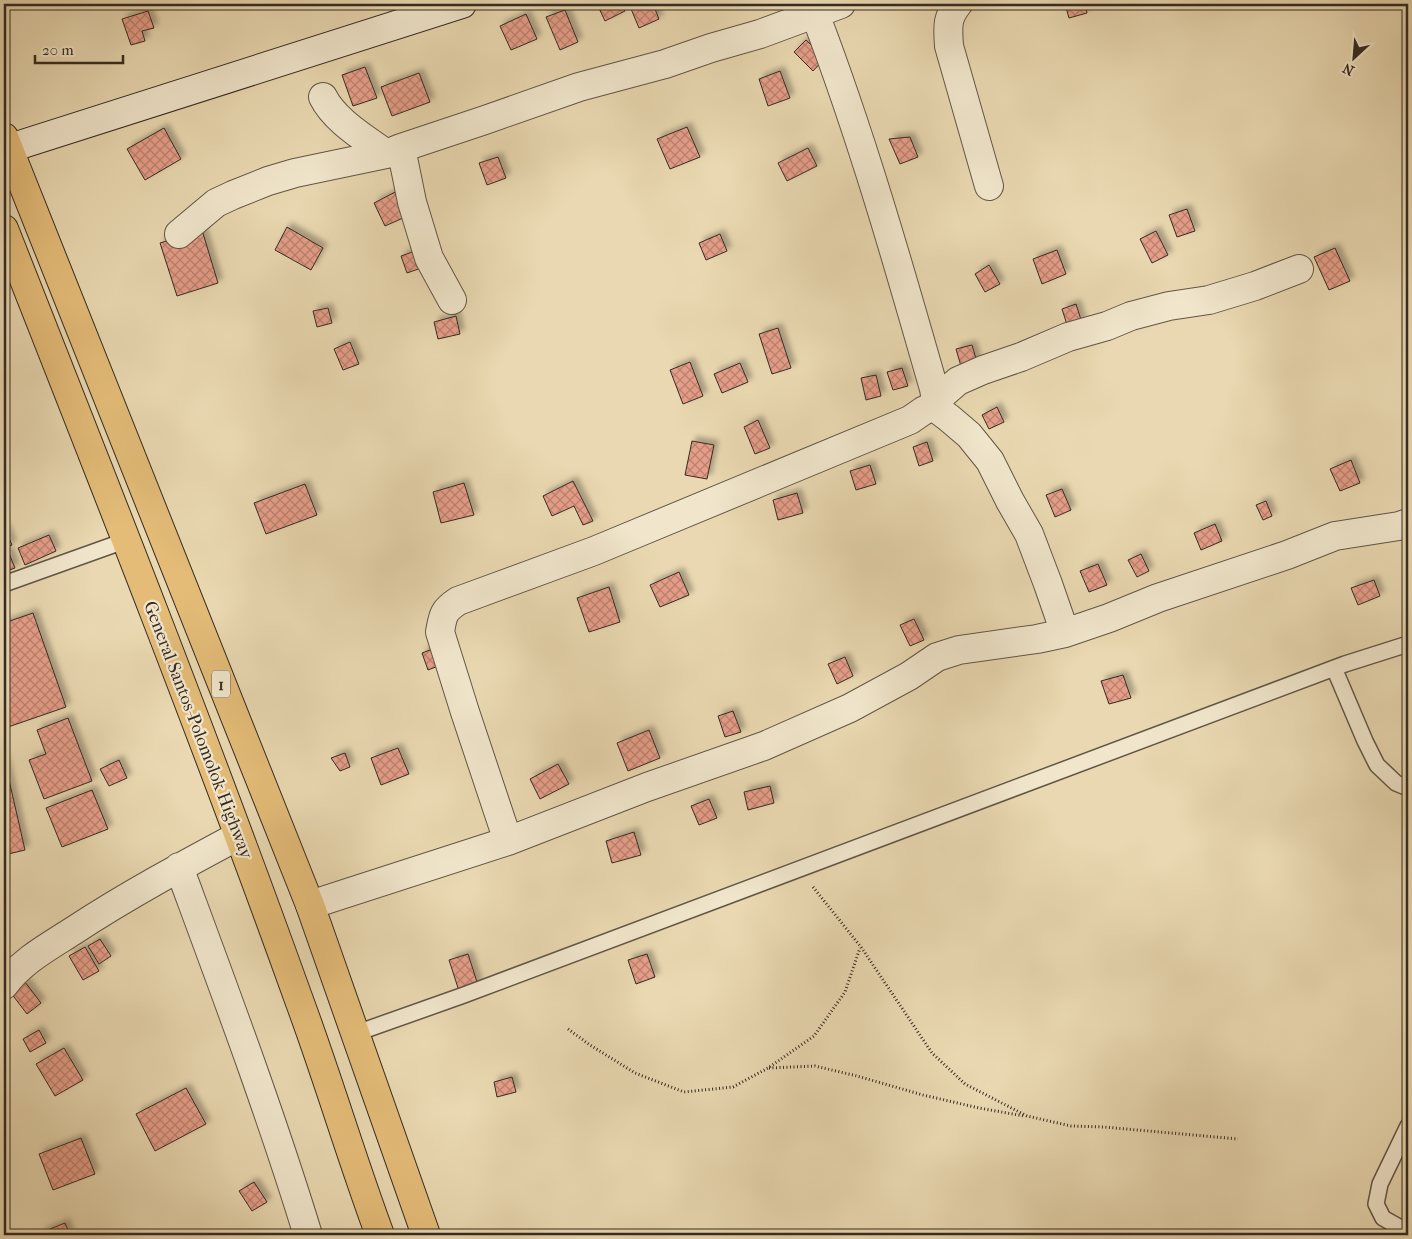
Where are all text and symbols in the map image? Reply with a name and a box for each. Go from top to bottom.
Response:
scale bar [35,32,122,64]
north arrow [1330,32,1380,82]
text: 20 m [42,41,74,59]
text: N [1340,59,1357,79]
street label: General Santos-Polomolok Highway [139,598,257,863]
road number: 1 [212,671,230,698]

